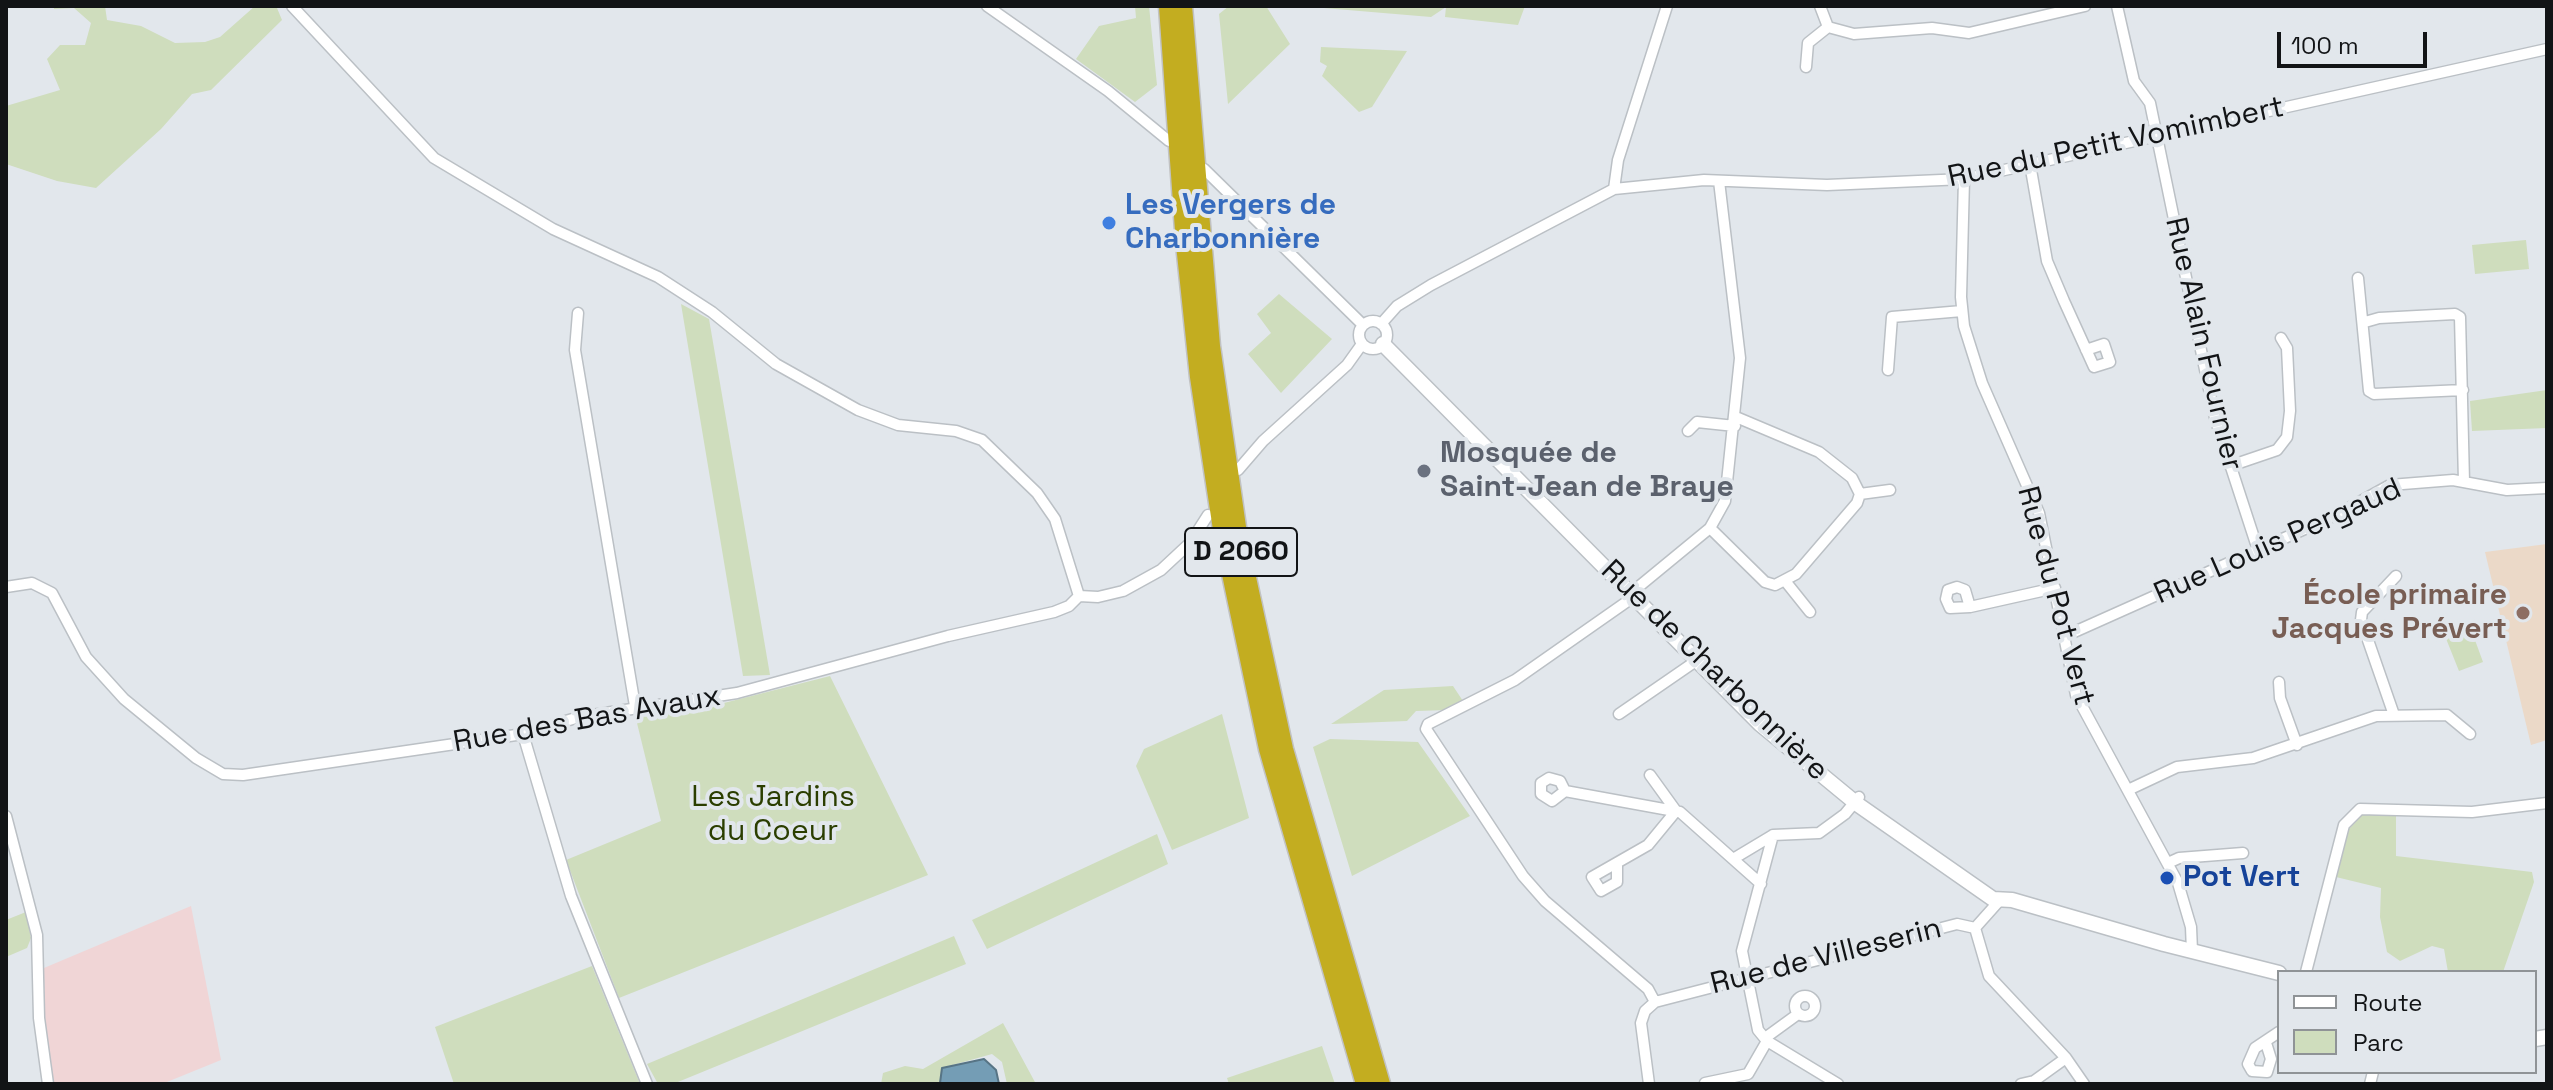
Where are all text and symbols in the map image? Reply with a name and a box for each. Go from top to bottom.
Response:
scale bar [2281,16,2431,66]
text: 100 m [2291,30,2359,61]
street label: Rue du Petit Vomimbert [1945,90,2287,196]
place label: Les Vergers de Charbonnière [1125,188,1336,258]
marker: Les Vergers de Charbonnière [1100,214,1118,232]
street label: Rue Alain Fournier [2156,214,2250,474]
place label: Mosquée de Saint-Jean de Braye [1440,436,1734,506]
marker: Mosquée de Saint-Jean de Braye [1415,462,1433,480]
street label: Rue Louis Pergaud [2149,471,2407,613]
street label: Rue du Pot Vert [2008,482,2102,710]
road number: D 2060 [1185,528,1297,576]
street label: Rue de Charbonnière [1593,553,1835,789]
place label: École primaire Jacques Prévert [2272,578,2507,648]
marker: École primaire Jacques Prévert [2514,604,2532,622]
street label: Rue des Bas Avaux [450,679,724,761]
park label: Les Jardins du Coeur [691,780,855,850]
place label: Pot Vert [2183,860,2300,896]
marker: Pot Vert [2158,869,2176,887]
street label: Rue de Villeserin [1707,911,1945,1003]
legend [2277,970,2537,1074]
text: Route [2353,987,2422,1018]
text: Parc [2353,1027,2404,1058]

